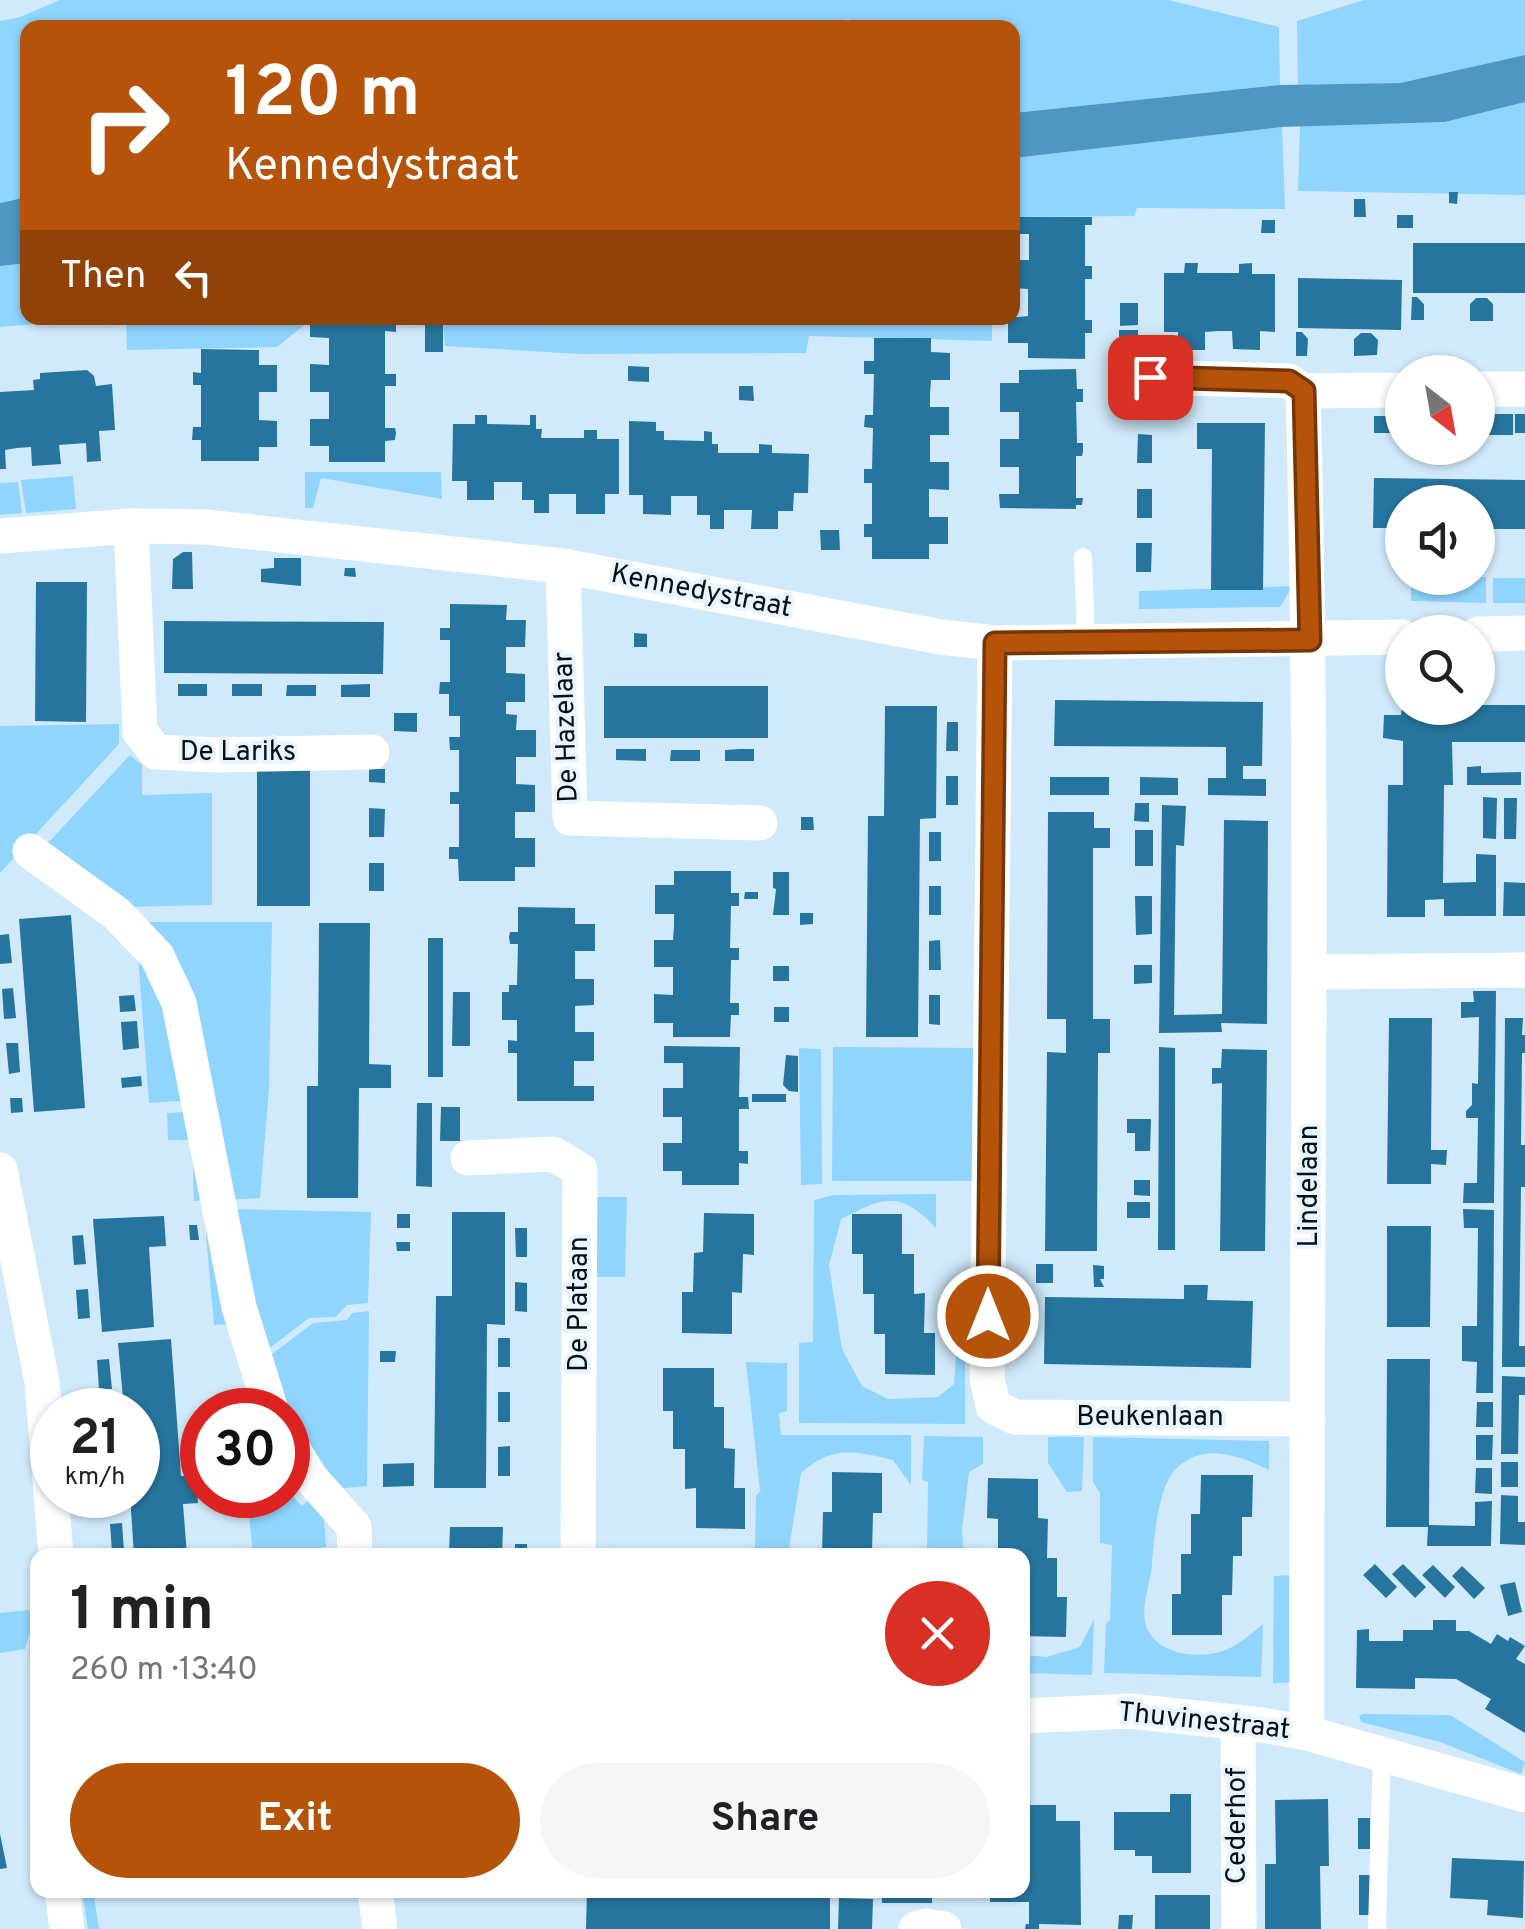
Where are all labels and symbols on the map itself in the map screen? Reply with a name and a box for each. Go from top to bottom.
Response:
pin [1108,335,1193,420]
north arrow [1385,355,1495,465]
street label: Kennedystraat [608,557,794,627]
street label: De Hazelaar [546,651,588,803]
street label: De Lariks [180,735,296,771]
street label: Lindelaan [1292,1125,1328,1247]
street label: De Plataan [562,1236,598,1372]
position arrow [936,1264,1040,1368]
speed limit sign: 30 [180,1388,310,1518]
street label: Beukenlaan [1076,1400,1224,1436]
street label: Thuvinestraat [1116,1695,1292,1749]
street label: Cederhof [1220,1768,1256,1884]

